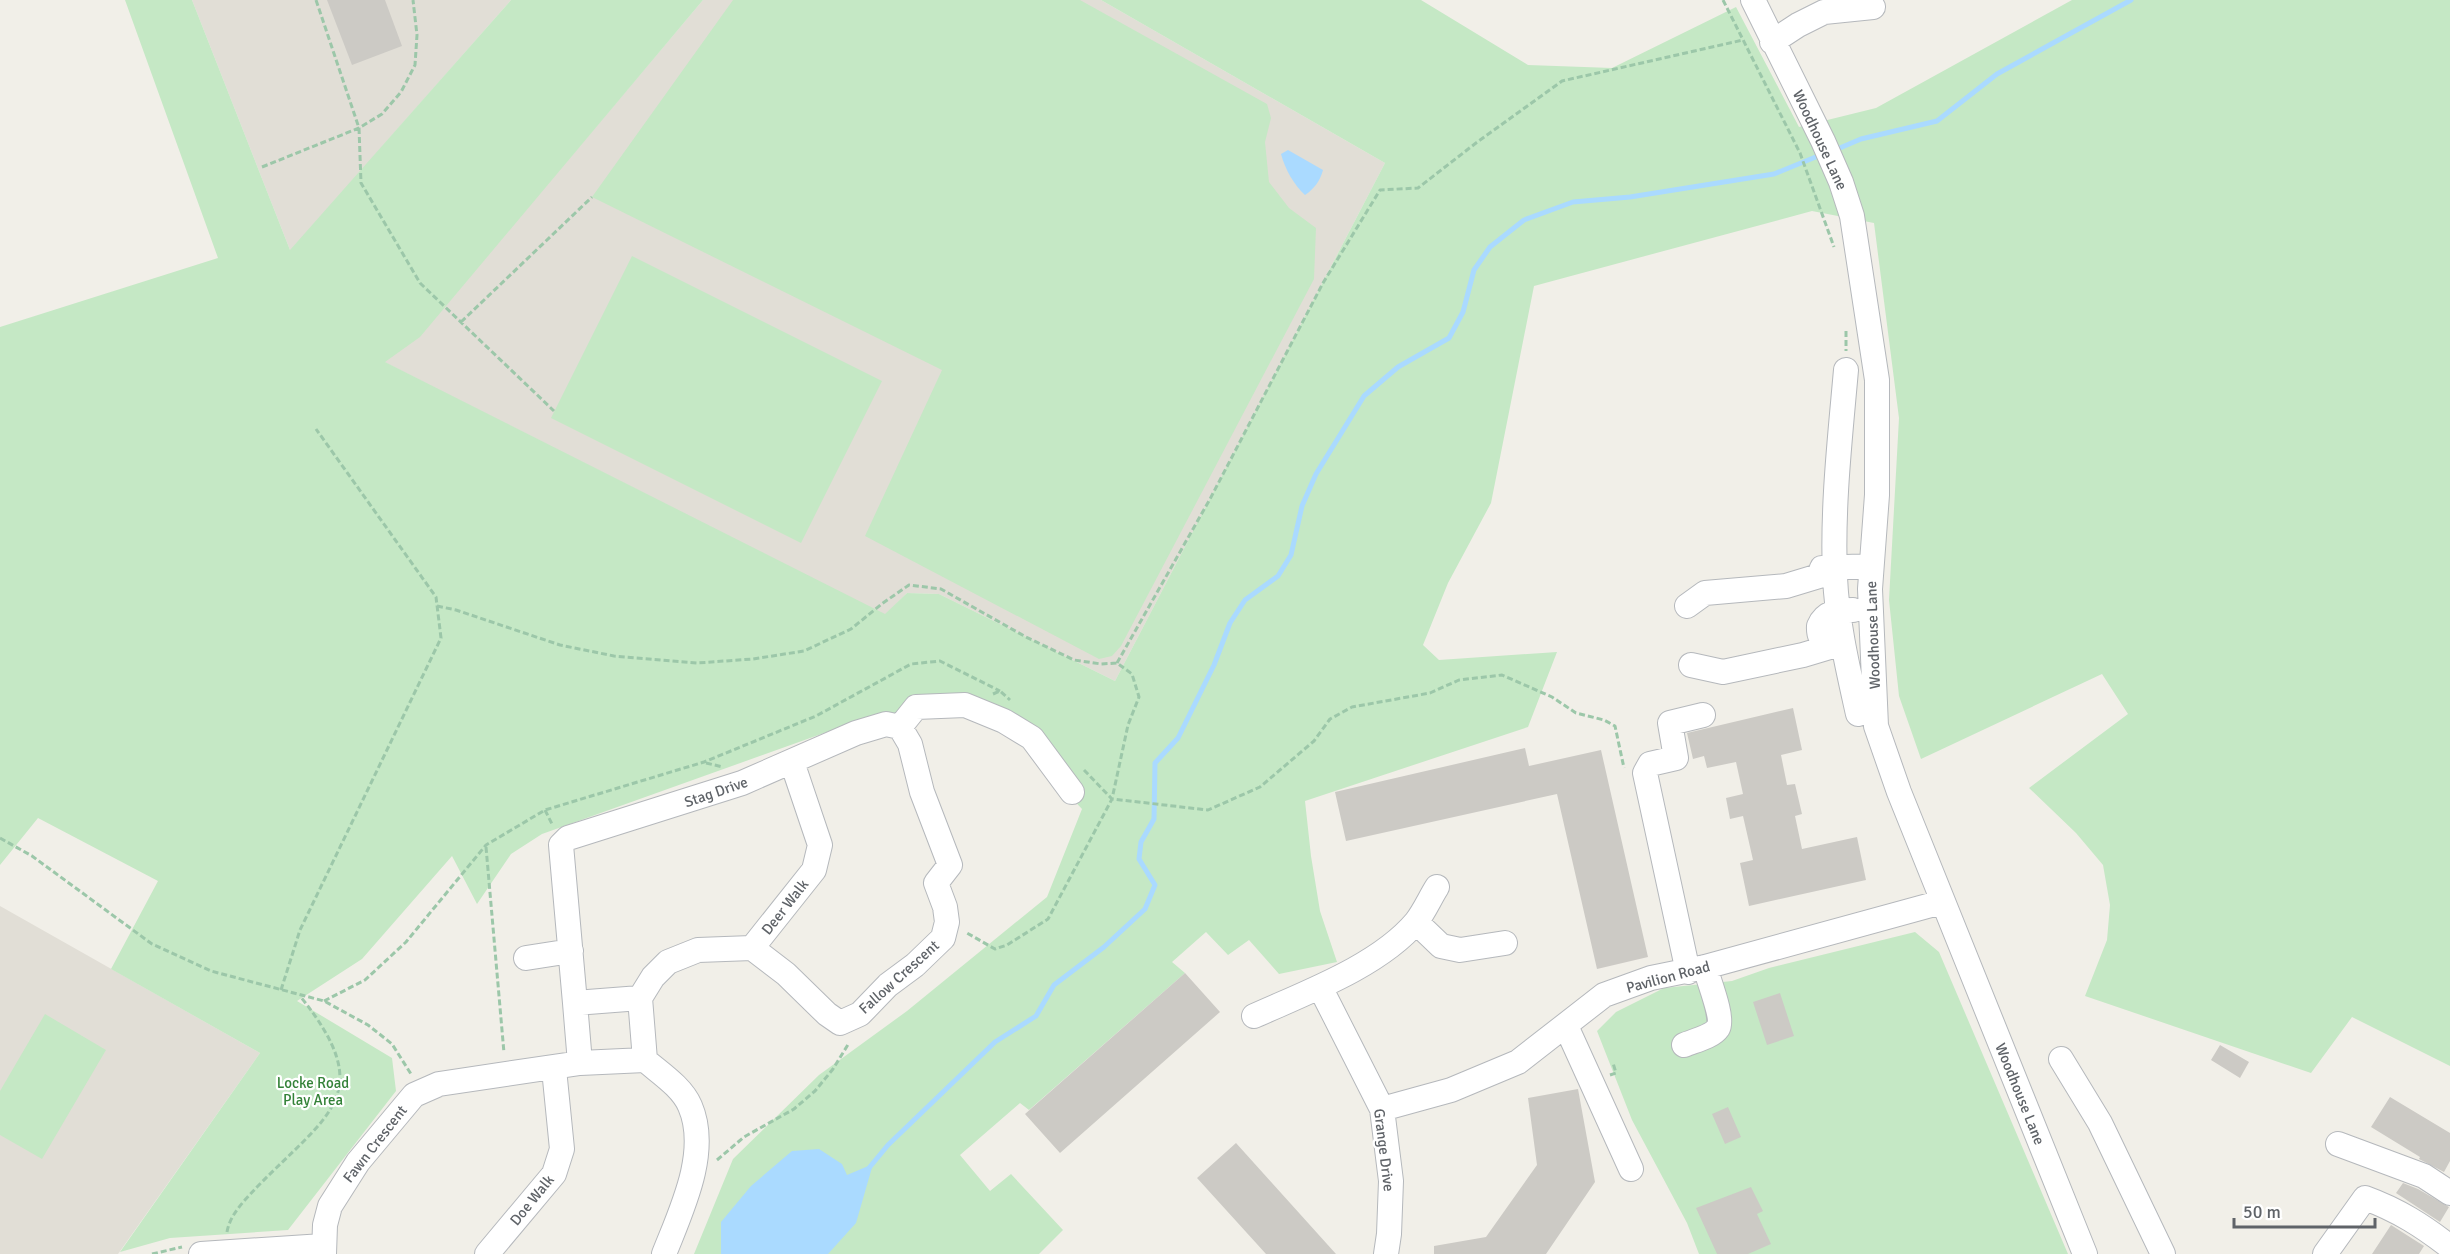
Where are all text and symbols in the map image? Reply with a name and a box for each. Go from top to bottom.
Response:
street label: Woodhouse Lane [1789,87,1851,193]
street label: Woodhouse Lane [1862,581,1884,689]
street label: Stag Drive [682,773,750,811]
street label: Deer Walk [758,875,812,938]
street label: Fallow Crescent [855,936,943,1018]
street label: Pavilion Road [1624,957,1712,997]
street label: Woodhouse Lane [1991,1040,2049,1148]
park label: Locke Road Play Area [277,1074,349,1109]
street label: Fawn Crescent [339,1102,411,1186]
street label: Grange Drive [1370,1108,1398,1192]
street label: Doe Walk [506,1171,558,1229]
scale bar [2234,1191,2375,1229]
text: 50 m [2243,1201,2281,1223]

